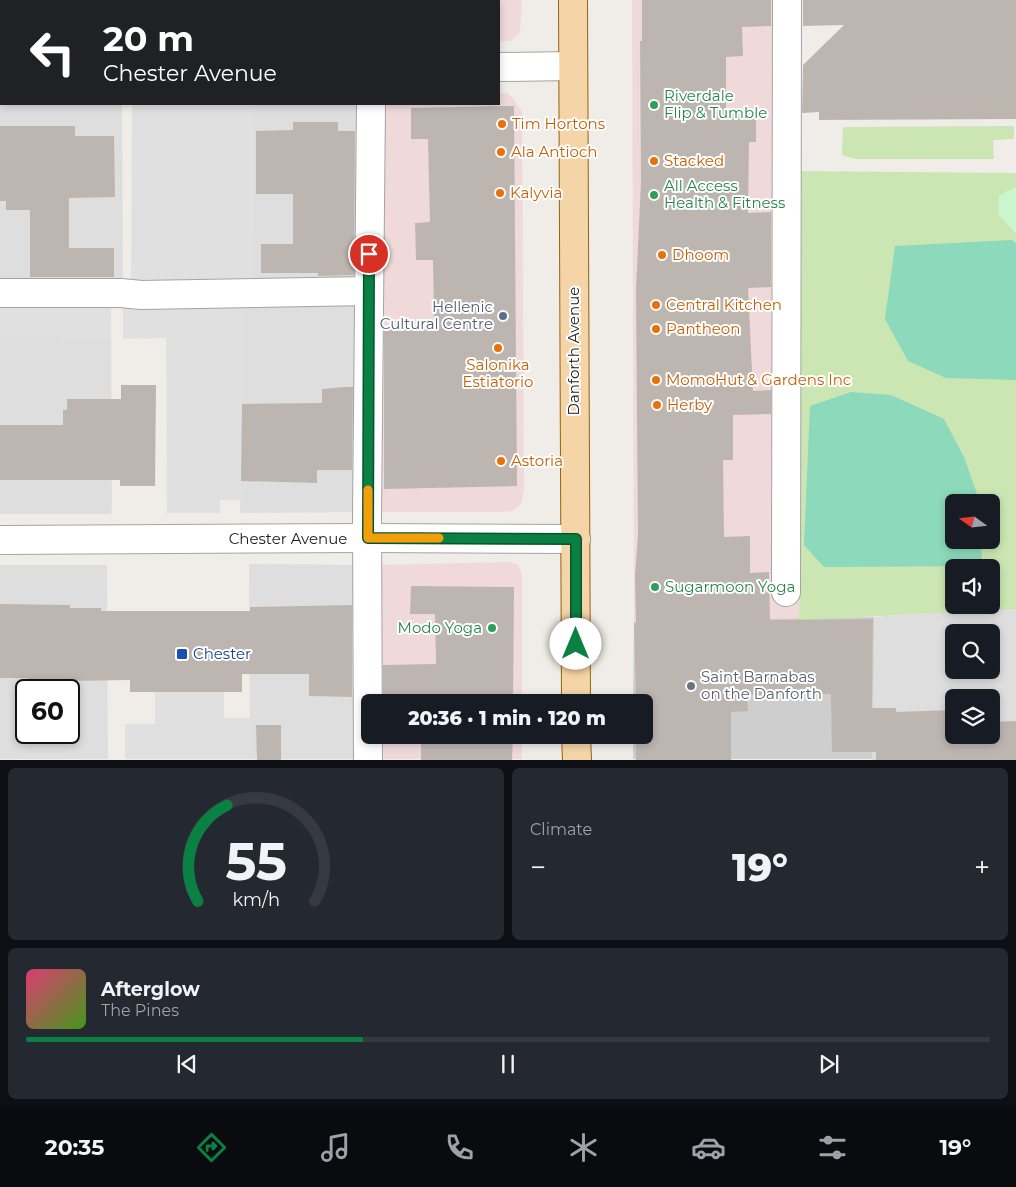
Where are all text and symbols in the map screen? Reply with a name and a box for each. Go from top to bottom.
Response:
text: 20 m [103,17,194,60]
icon: left [20,20,85,85]
text: Chester Avenue [103,60,277,87]
place label: Riverdale Flip & Tumble [664,86,767,122]
marker: Riverdale Flip & Tumble [648,99,660,111]
place label: Tim Hortons [512,114,605,133]
marker: Tim Hortons [496,118,508,130]
place label: Ala Antioch [511,142,597,161]
marker: Ala Antioch [495,146,507,158]
place label: Stacked [664,151,724,170]
marker: Stacked [648,155,660,167]
place label: All Access Health & Fitness [664,176,785,212]
place label: Kalyvia [510,183,562,202]
marker: Kalyvia [494,187,506,199]
marker: All Access Health & Fitness [648,189,660,201]
pin [348,233,390,275]
icon: arrive [355,240,383,268]
place label: Dhoom [672,245,729,264]
marker: Dhoom [656,249,668,261]
street label: Danforth Avenue [564,287,583,415]
place label: Central Kitchen [666,295,782,314]
place label: Hellenic Cultural Centre [380,297,493,333]
marker: Central Kitchen [650,299,662,311]
marker: Hellenic Cultural Centre [497,310,509,322]
place label: Pantheon [666,319,740,338]
marker: Pantheon [650,323,662,335]
marker: Salonika Estiatorio [492,342,504,354]
place label: Salonika Estiatorio [463,355,533,391]
place label: MomoHut & Gardens Inc [666,370,851,389]
marker: MomoHut & Gardens Inc [650,374,662,386]
place label: Herby [667,395,713,414]
marker: Herby [651,399,663,411]
place label: Astoria [511,451,563,470]
marker: Astoria [495,455,507,467]
north arrow [945,494,1000,549]
map controls [945,494,1000,744]
street label: Chester Avenue [229,529,347,548]
button: sound [945,559,1000,614]
place label: Sugarmoon Yoga [665,577,795,596]
marker: Sugarmoon Yoga [649,581,661,593]
position arrow [549,617,601,669]
place label: Modo Yoga [398,618,482,637]
marker: Modo Yoga [486,622,498,634]
button: search [945,624,1000,679]
place label: Chester [193,644,251,663]
marker: Chester [175,647,189,661]
place label: Saint Barnabas on the Danforth [701,667,822,703]
speed limit sign: 60 [15,679,80,744]
marker: Saint Barnabas on the Danforth [685,680,697,692]
button: layers [945,689,1000,744]
text: 20:36 · 1 min · 120 m [408,707,606,730]
text: Climate [530,820,592,839]
text: 55 [225,830,287,893]
text: 19° [732,844,788,891]
text: − [530,850,546,884]
text: + [974,850,990,884]
text: km/h [232,889,280,910]
text: Afterglow [101,978,200,1001]
text: The Pines [101,1001,179,1020]
icon: previous [173,1050,201,1078]
icon: pause [494,1050,522,1078]
icon: next [815,1050,843,1078]
icon: directions [194,1130,229,1165]
icon: music [318,1130,353,1165]
icon: phone [442,1130,477,1165]
icon: climate [566,1130,601,1165]
icon: car [691,1130,726,1165]
icon: filters [815,1130,850,1165]
text: 20:35 [45,1134,104,1161]
text: 19° [939,1134,971,1161]

